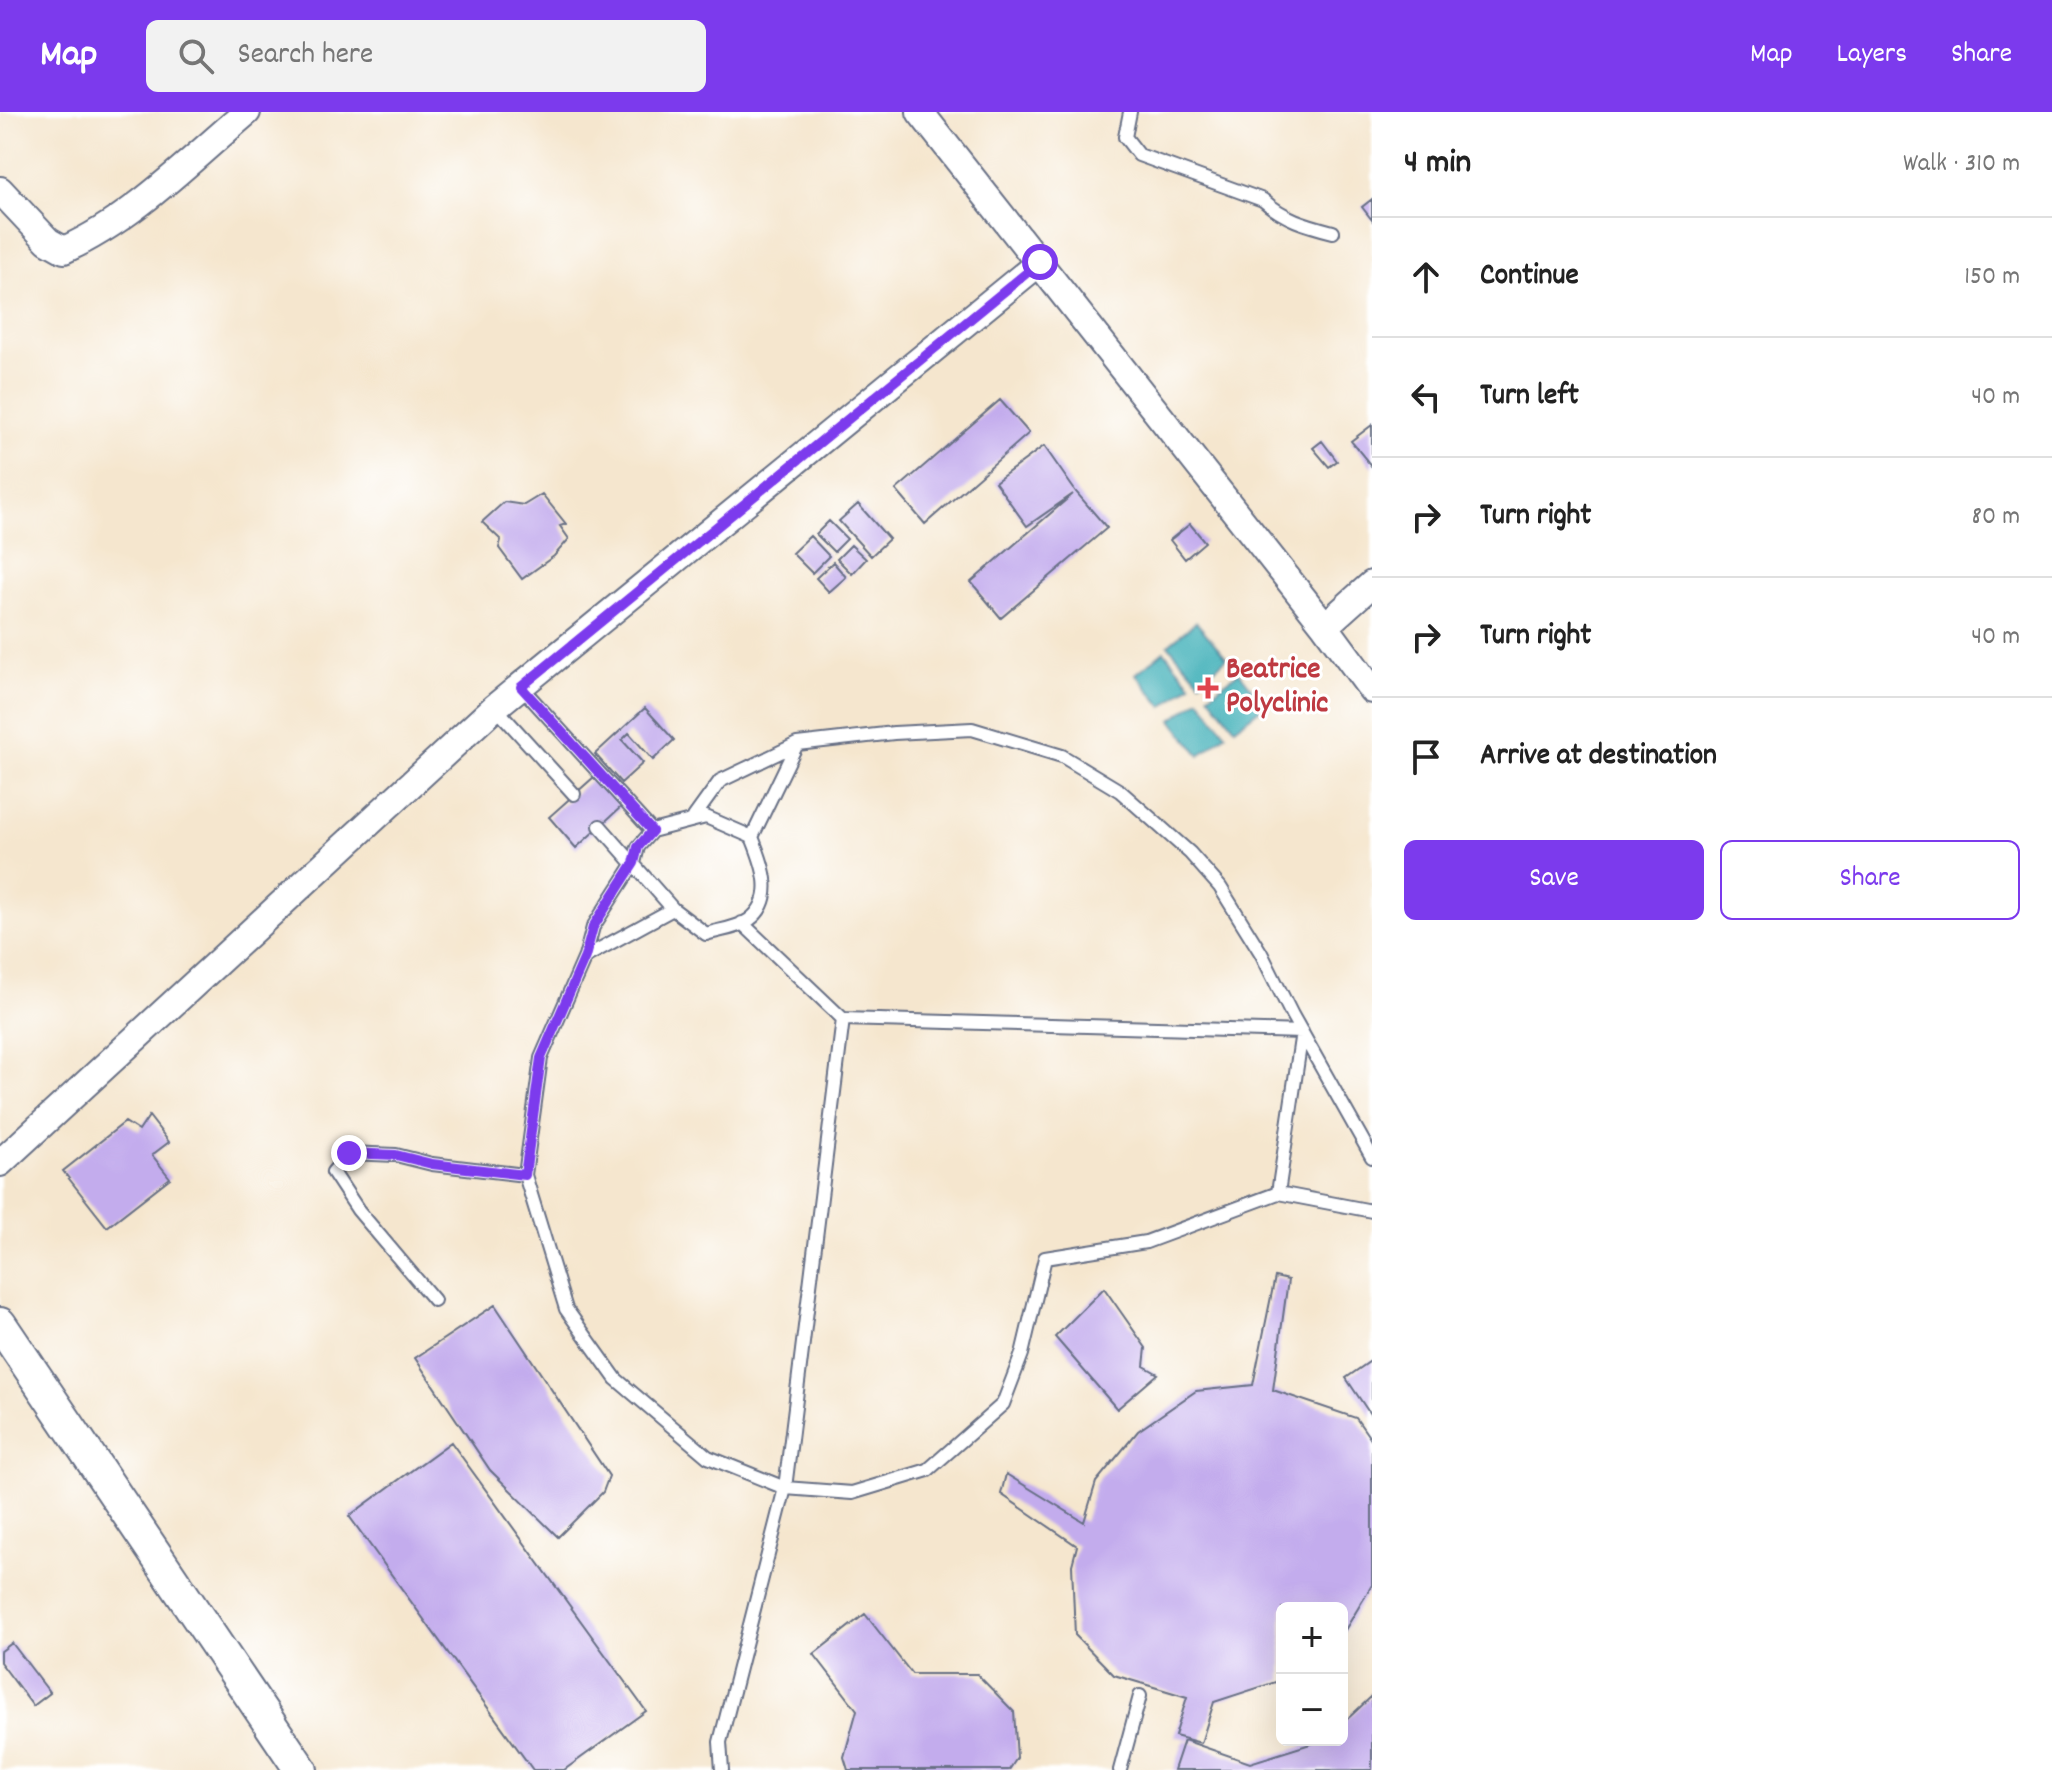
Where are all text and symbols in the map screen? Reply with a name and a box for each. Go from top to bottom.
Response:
search box [146,20,706,92]
text: Map [40,29,98,84]
icon: search [174,34,218,78]
text: Search here [238,35,373,78]
text: Map [1750,36,1793,76]
text: Layers [1837,36,1907,76]
text: Share [1951,36,2012,76]
text: 4 min [1404,140,1471,189]
text: Walk · 310 m [1903,146,2020,183]
route start [1022,244,1058,280]
icon: ahead [1404,255,1448,299]
text: Continue [1480,256,1579,299]
text: 150 m [1964,259,2020,296]
icon: left [1404,375,1448,419]
text: Turn left [1480,376,1579,419]
text: 40 m [1971,379,2020,416]
icon: right [1404,495,1448,539]
text: Turn right [1480,496,1591,539]
text: 80 m [1972,499,2020,536]
icon: right [1404,615,1448,659]
text: Turn right [1480,616,1591,659]
text: 40 m [1971,619,2020,656]
place label: Beatrice Polyclinic [1226,650,1328,727]
marker: Beatrice Polyclinic [1197,677,1219,699]
icon: arrive [1404,735,1448,779]
text: Arrive at destination [1480,736,1717,779]
button: Save [1404,840,1704,920]
button: Share [1720,840,2020,920]
route end [331,1135,367,1171]
map controls [1276,1602,1348,1746]
button: + [1276,1602,1348,1674]
button: − [1276,1674,1348,1746]

